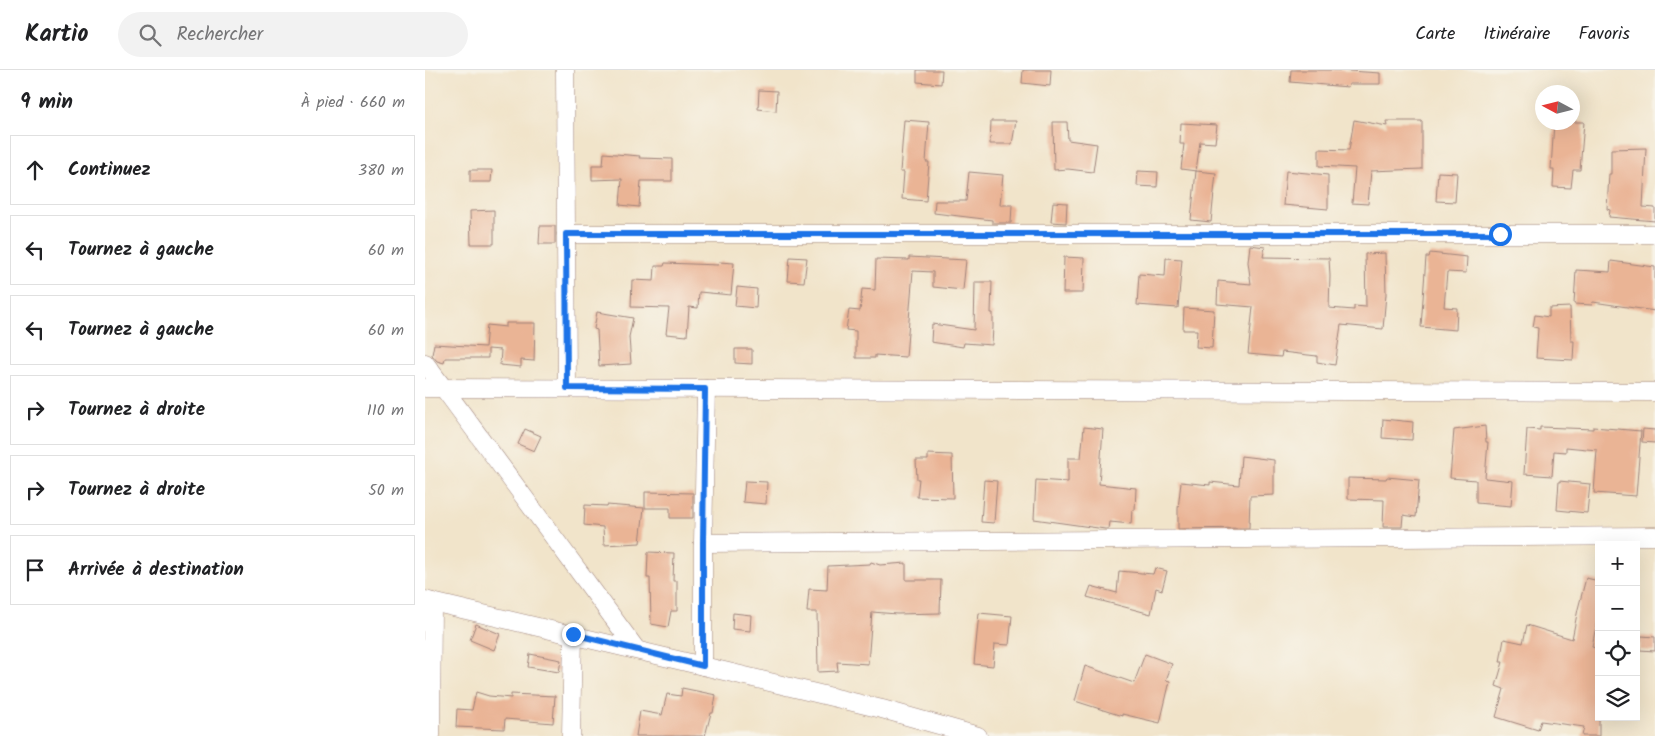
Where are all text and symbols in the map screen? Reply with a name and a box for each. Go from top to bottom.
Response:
search box [118,12,468,57]
text: Kartio [25,15,88,54]
text: Rechercher [176,20,263,50]
text: Carte [1415,20,1455,49]
text: Itinéraire [1483,20,1550,49]
text: Favoris [1578,20,1630,49]
icon: search [136,21,164,49]
north arrow [1535,85,1580,130]
text: 9 min [20,86,73,119]
text: À pied · 660 m [301,90,405,115]
text: Continuez [68,155,151,185]
icon: ahead [21,156,49,184]
text: 380 m [358,158,404,183]
route start [1489,223,1512,246]
text: Tournez à gauche [68,235,214,265]
icon: left [21,236,49,264]
text: 60 m [368,238,404,263]
text: Tournez à gauche [68,315,214,345]
icon: left [21,316,49,344]
text: 60 m [368,318,404,343]
text: Tournez à droite [68,395,205,425]
icon: right [21,396,49,424]
text: 110 m [367,398,404,423]
text: Tournez à droite [68,475,205,505]
icon: right [21,476,49,504]
text: 50 m [368,478,404,503]
map controls [1595,541,1640,721]
button: + [1595,541,1640,586]
text: Arrivée à destination [68,555,244,585]
icon: arrive [21,556,49,584]
button: − [1595,586,1640,631]
route end [562,623,585,646]
button: locate [1595,631,1640,676]
button: layers [1595,676,1640,721]

